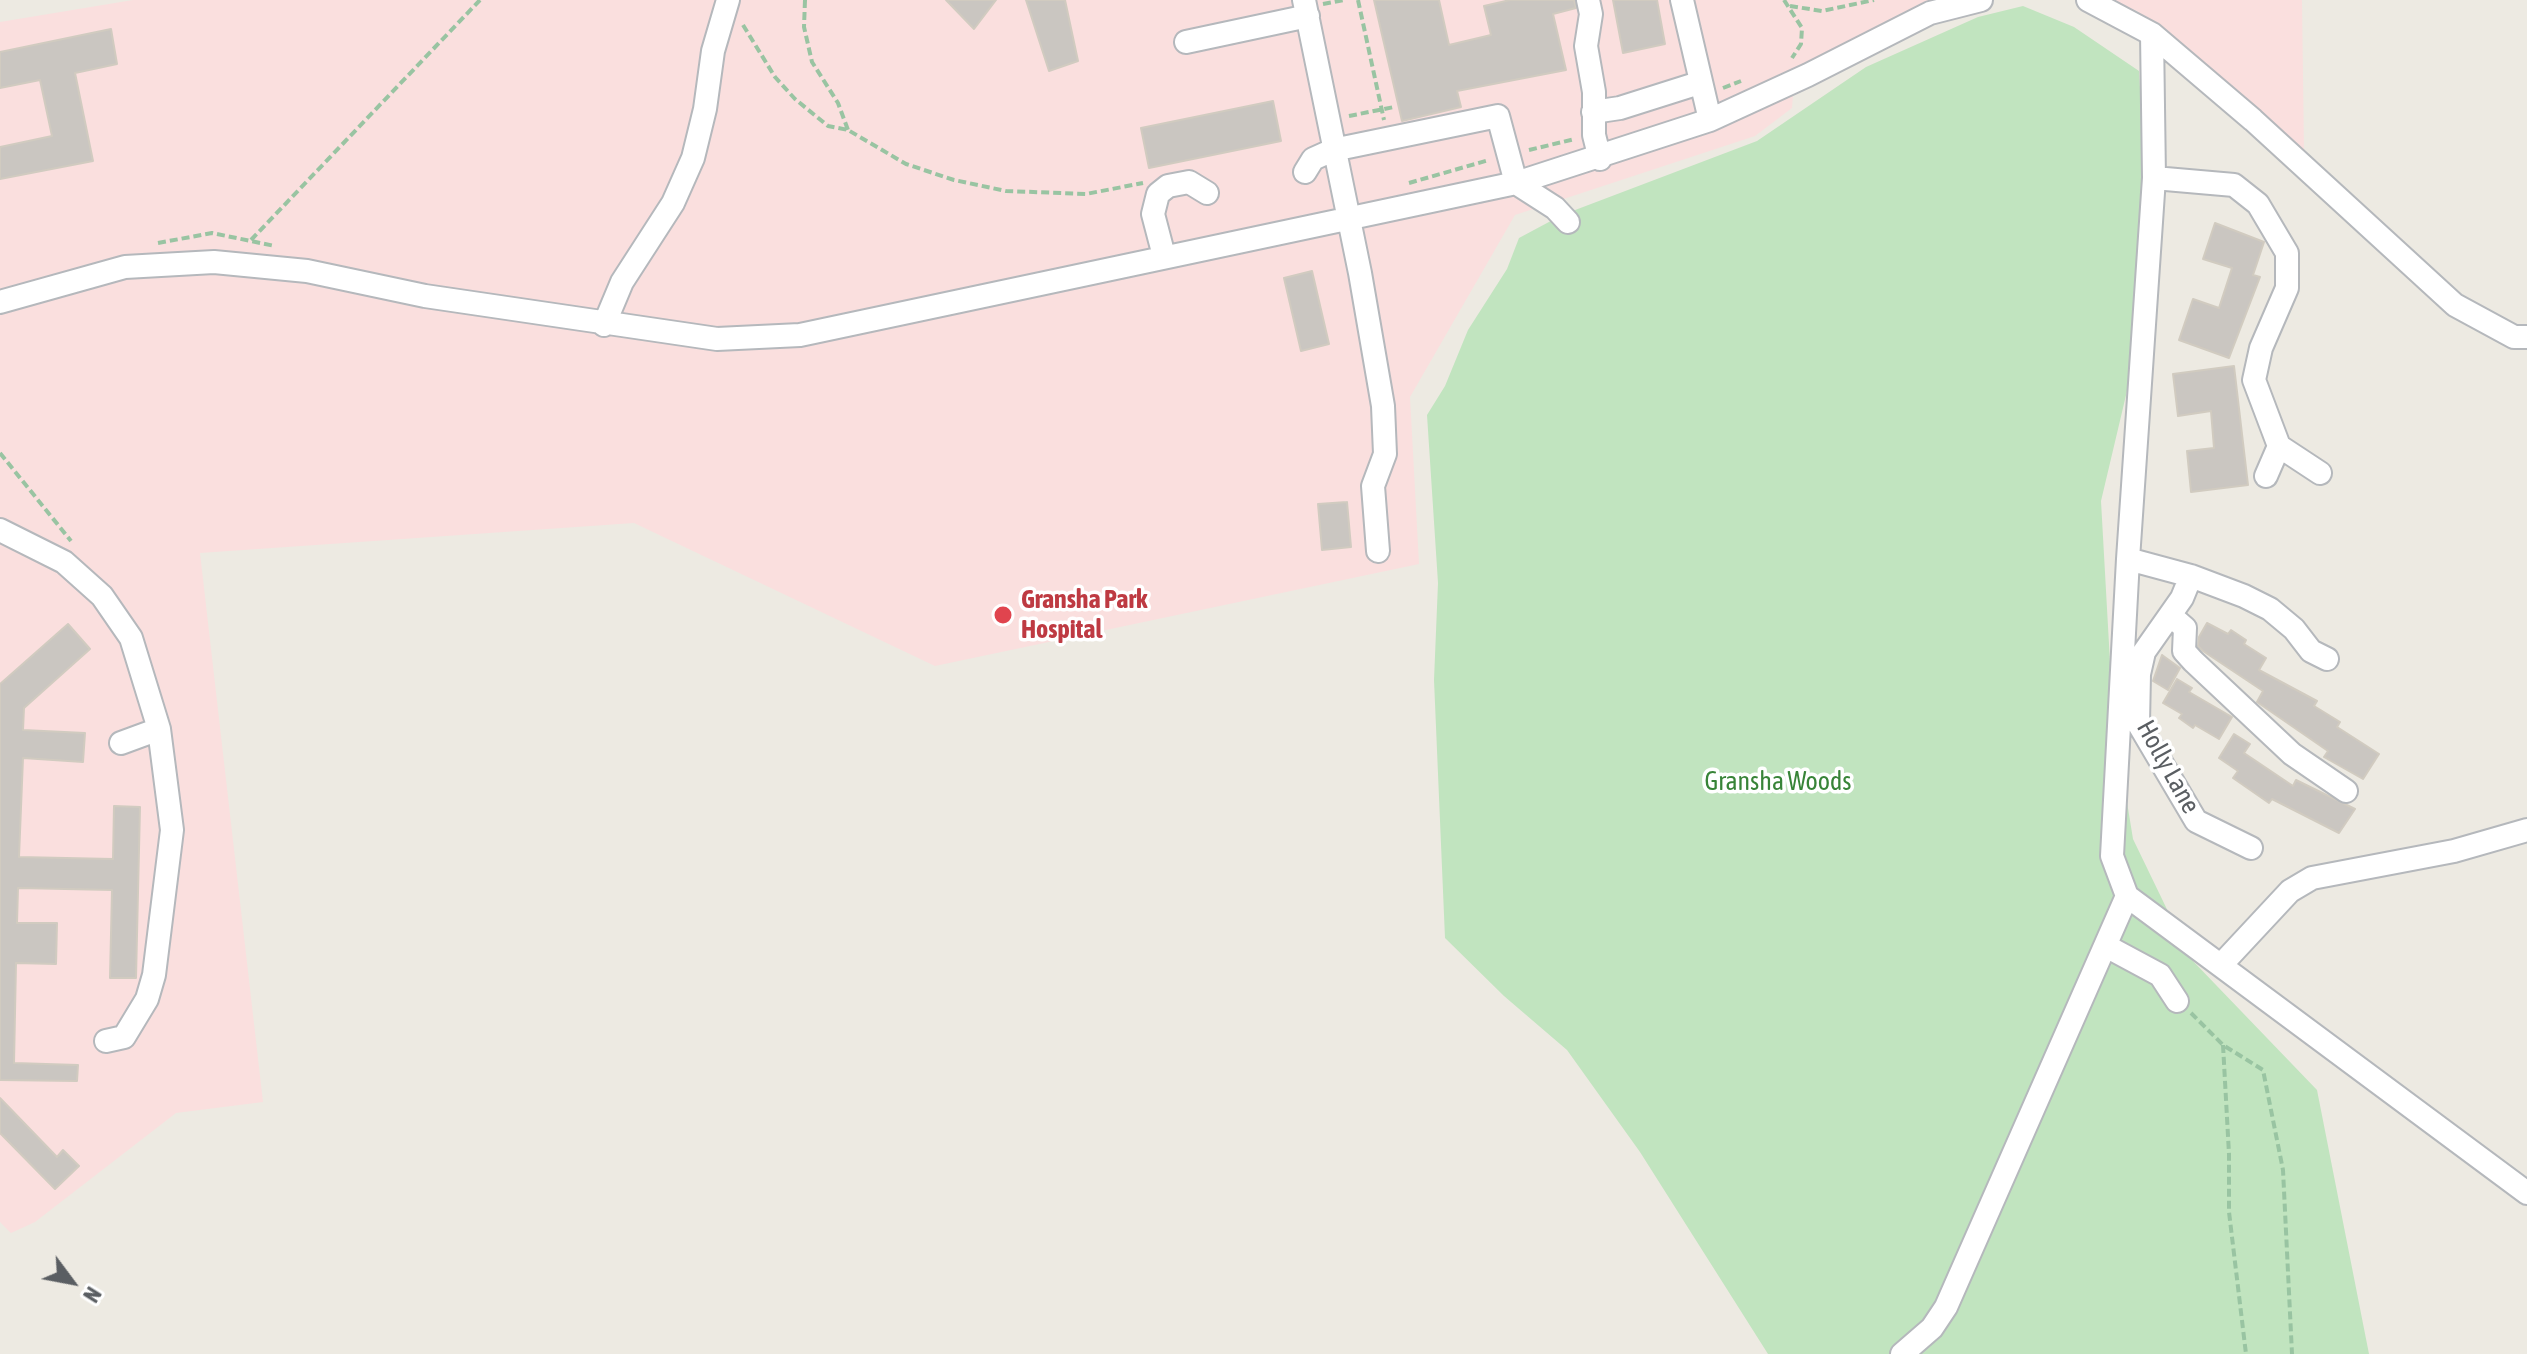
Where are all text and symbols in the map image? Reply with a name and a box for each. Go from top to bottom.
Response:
place label: Gransha Park Hospital [1021,584,1147,646]
marker: Gransha Park Hospital [992,604,1014,626]
street label: Holly Lane [2130,715,2206,819]
park label: Gransha Woods [1704,766,1852,798]
north arrow [32,1242,112,1322]
text: N [78,1282,107,1307]

